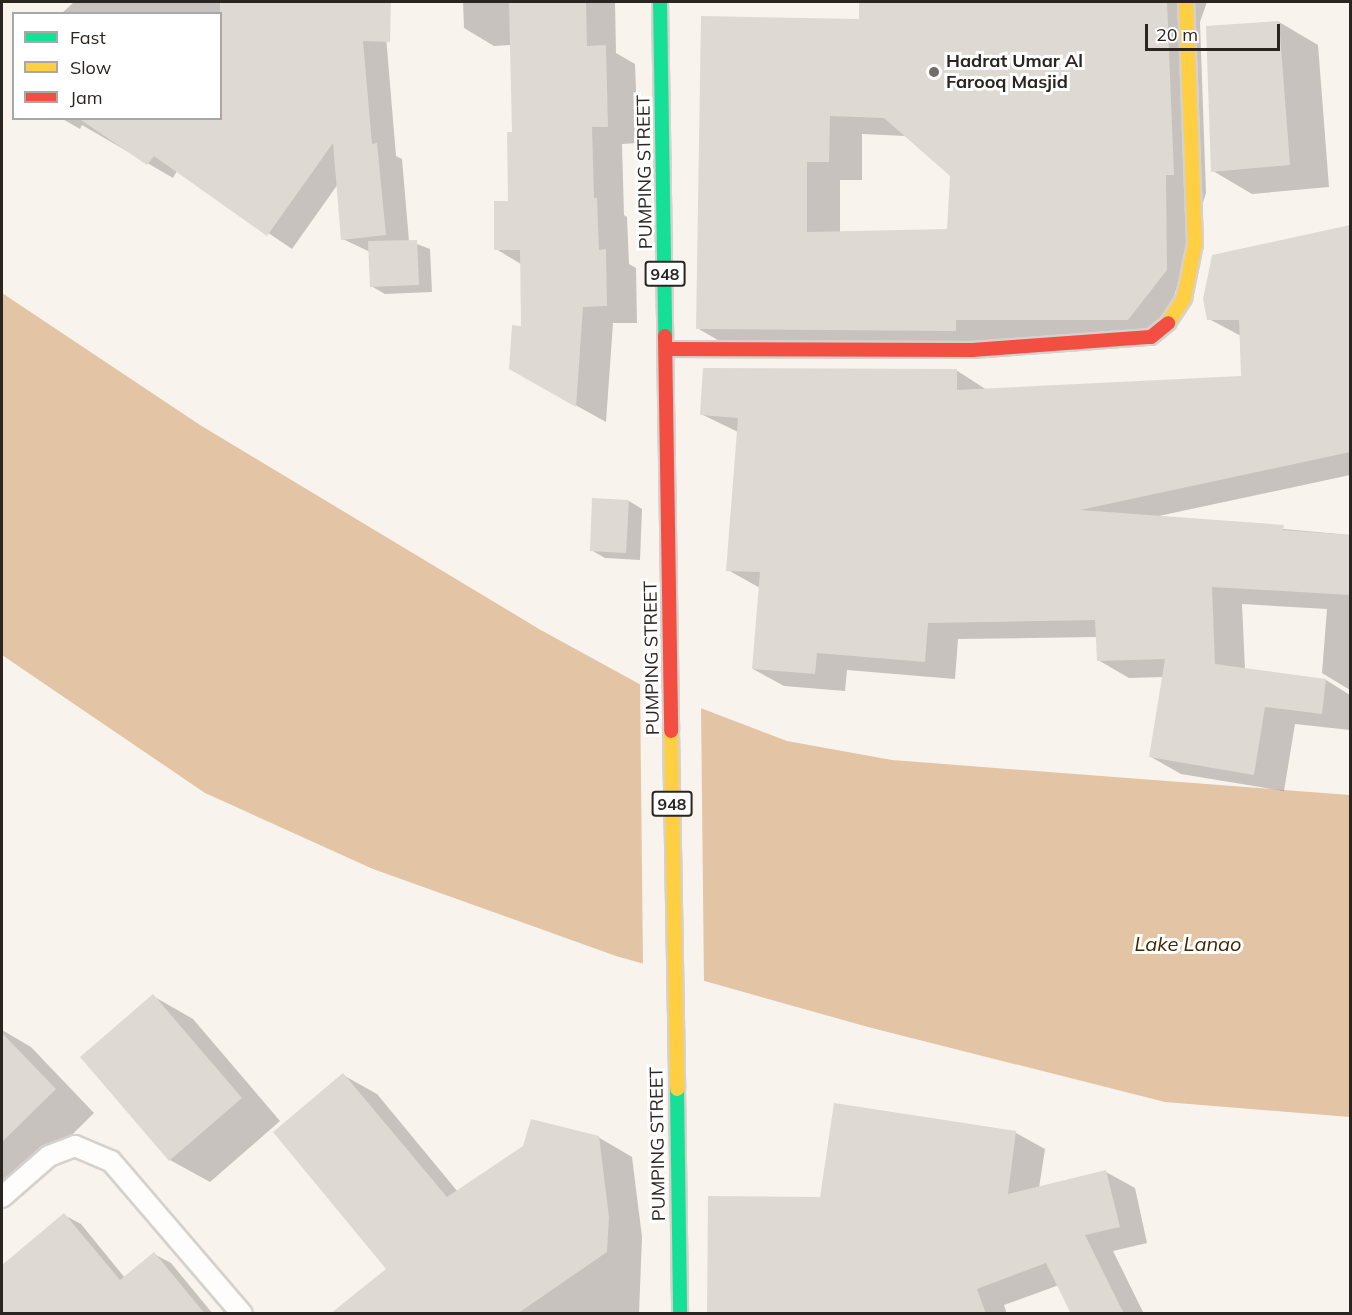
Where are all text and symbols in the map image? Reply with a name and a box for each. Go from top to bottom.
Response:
legend [12,12,222,120]
scale bar [1148,12,1283,50]
text: 20 m [1156,23,1198,46]
text: Fast [70,26,106,49]
place label: Hadrat Umar Al Farooq Masjid [946,51,1083,94]
text: Slow [70,56,111,79]
marker: Hadrat Umar Al Farooq Masjid [927,65,941,79]
text: Jam [70,86,103,109]
street label: PUMPING STREET [633,95,657,249]
road number: 948 [644,261,686,287]
street label: PUMPING STREET [640,581,664,735]
road number: 948 [651,791,693,817]
water label: Lake Lanao [1134,931,1242,955]
street label: PUMPING STREET [646,1067,670,1221]

